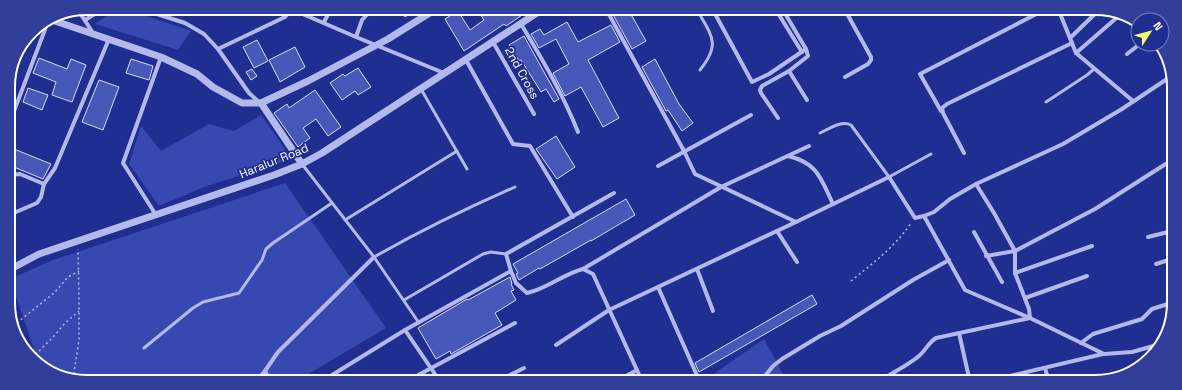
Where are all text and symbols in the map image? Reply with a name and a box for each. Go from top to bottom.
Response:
north arrow [1130,12,1170,52]
text: N [1150,19,1166,33]
street label: 2nd Cross [501,44,543,102]
street label: Haralur Road [237,140,311,182]

